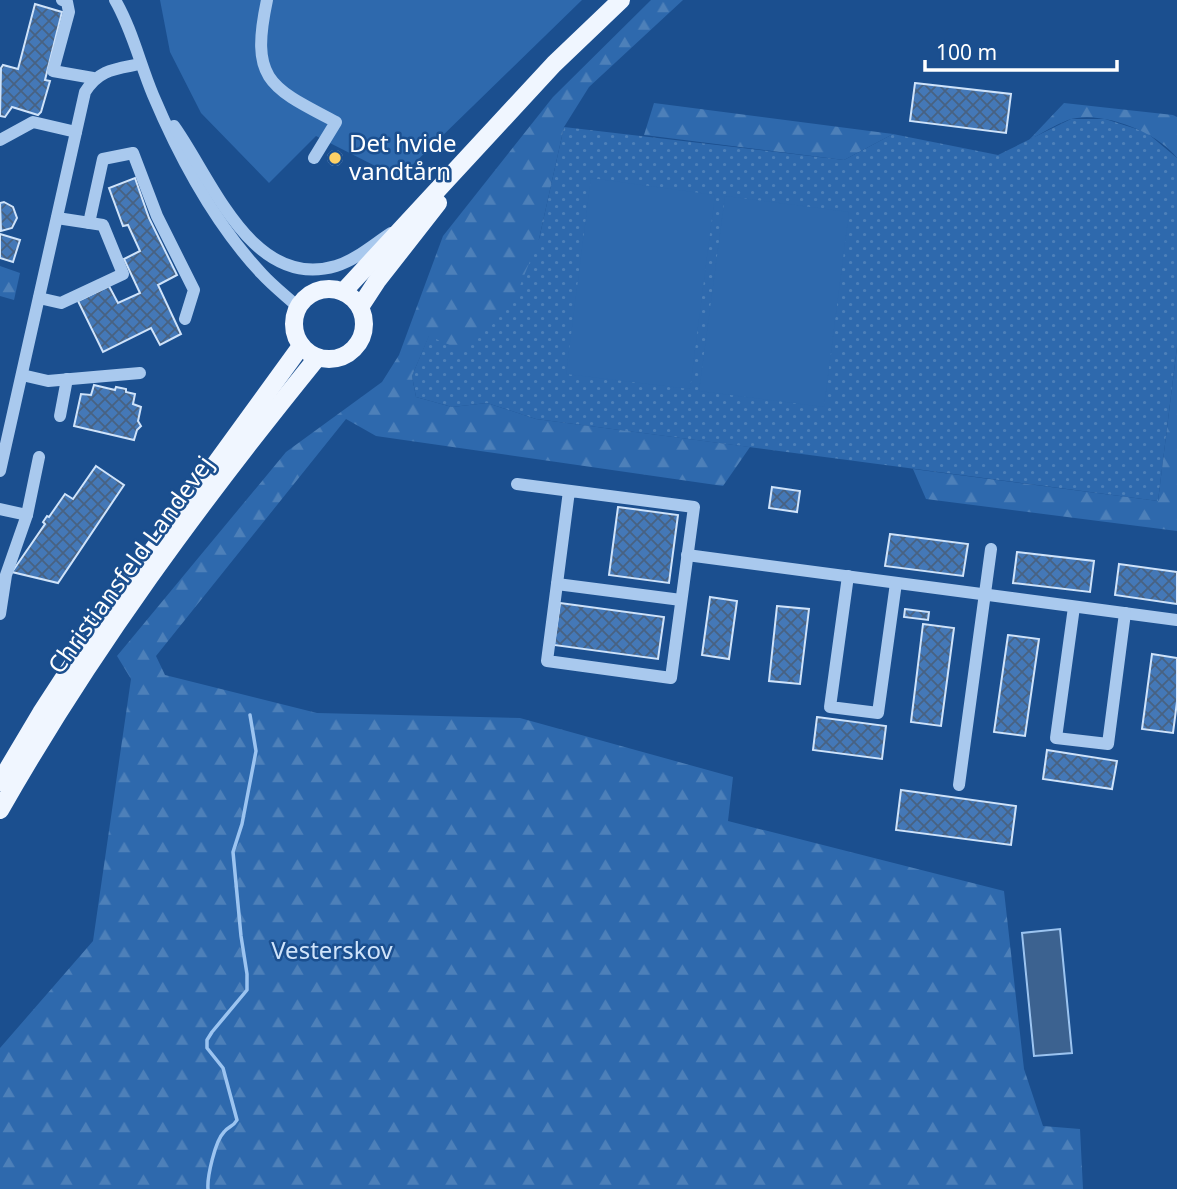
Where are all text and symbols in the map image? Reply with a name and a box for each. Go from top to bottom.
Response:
scale bar [925,28,1118,72]
text: 100 m [936,38,997,66]
place label: Det hvide vandtårn [349,126,456,187]
marker: Det hvide vandtårn [327,150,343,166]
street label: Christiansfeld Landevej [39,449,220,680]
park label: Vesterskov [271,933,394,966]

